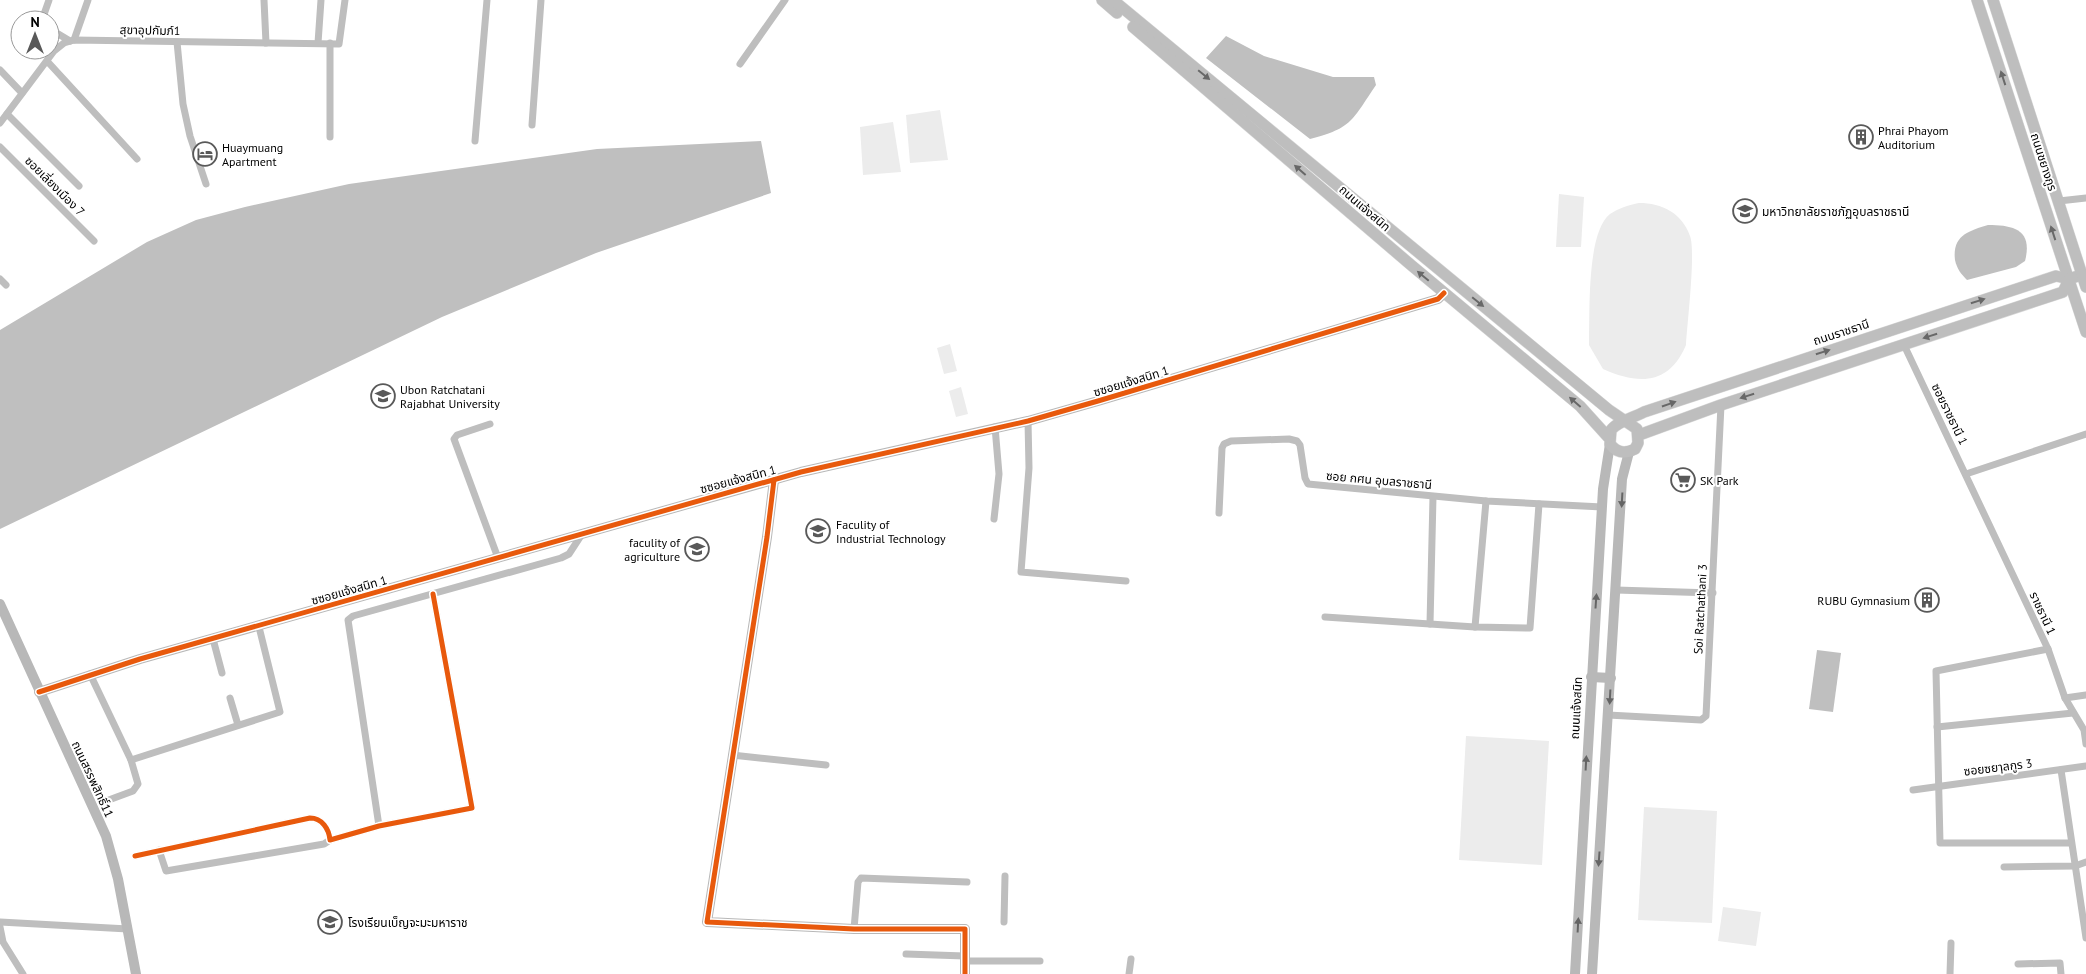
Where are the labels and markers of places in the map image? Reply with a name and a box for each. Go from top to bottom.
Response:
place label: Phrai Phayom Auditorium [1878,123,1949,152]
building icon: Phrai Phayom Auditorium [1848,124,1874,150]
place label: Huaymuang Apartment [222,140,283,169]
hotel icon: Huaymuang Apartment [192,141,218,167]
school or university icon: มหาวิทยาลัยราชภัฏอุบลราชธานี [1732,198,1758,224]
place label: มหาวิทยาลัยราชภัฏอุบลราชธานี [1762,204,1909,219]
place label: Ubon Ratchatani Rajabhat University [400,382,500,411]
school or university icon: Ubon Ratchatani Rajabhat University [370,383,396,409]
supermarket icon: SK Park [1670,467,1696,493]
place label: SK Park [1700,473,1739,488]
place label: Faculity of Industrial Technology [836,517,946,546]
school or university icon: Faculity of Industrial Technology [805,518,831,544]
place label: faculity of agriculture [624,535,681,564]
school or university icon: faculity of agriculture [684,536,710,562]
building icon: RUBU Gymnasium [1914,587,1940,613]
place label: RUBU Gymnasium [1817,593,1910,608]
school or university icon: โรงเรียนเบ็ญจะมะมหาราช [317,909,343,935]
place label: โรงเรียนเบ็ญจะมะมหาราช [348,915,468,930]

